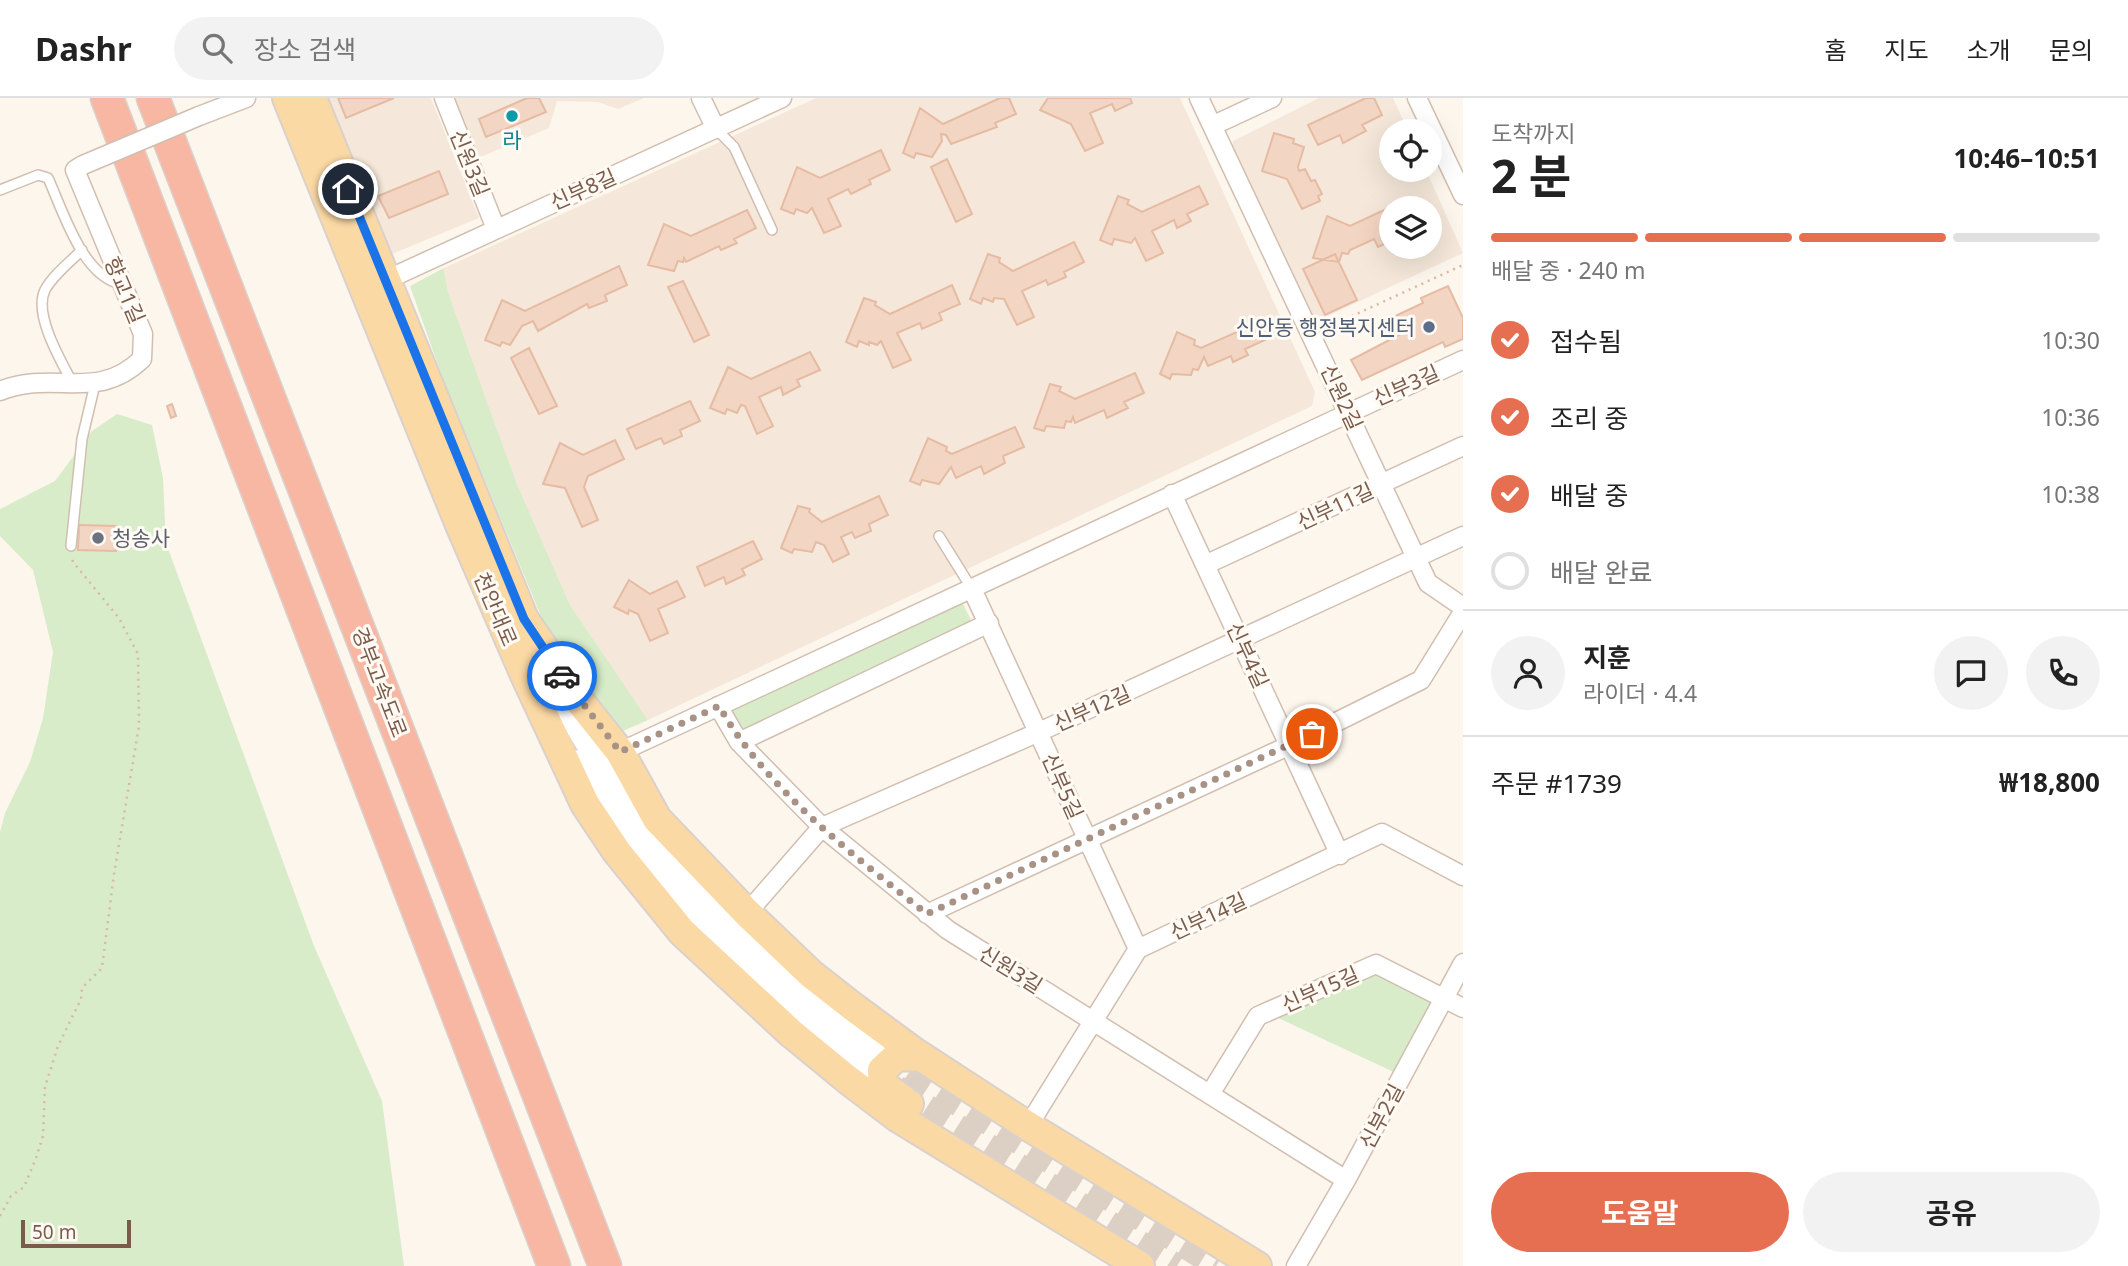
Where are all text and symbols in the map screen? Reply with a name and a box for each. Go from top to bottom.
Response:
search box [174,17,664,80]
text: Dashr [35,26,132,71]
icon: search [198,29,236,67]
text: 장소 검색 [254,31,356,67]
text: 홈 [1824,33,1846,66]
text: 지도 [1884,33,1929,66]
text: 소개 [1967,33,2011,66]
text: 문의 [2049,33,2093,66]
marker: 라 [504,108,520,124]
text: 도착까지 [1491,117,1576,149]
map controls [1379,119,1442,259]
button: locate [1379,119,1442,182]
street label: 신원3길 [444,125,496,201]
place label: 라 [502,126,522,154]
text: 10:46–10:51 [1953,140,2100,176]
text: 2 분 [1491,144,1572,206]
pin [318,159,378,219]
street label: 신부8길 [545,162,621,216]
icon: home [329,170,367,208]
button: layers [1379,196,1442,259]
street label: 향교1길 [98,252,152,328]
text: 배달 중 · 240 m [1491,254,1646,286]
place label: 신안동 행정복지센터 [1236,313,1415,341]
marker: 신안동 행정복지센터 [1421,319,1437,335]
icon: check [1491,321,1529,359]
text: 접수됨 [1550,323,1622,359]
text: 10:30 [2041,324,2100,356]
street label: 신부3길 [1368,358,1444,412]
street label: 신원2길 [1315,359,1369,435]
icon: check [1491,398,1529,436]
text: 조리 중 [1550,400,1629,436]
text: 10:36 [2041,401,2100,433]
icon: check [1491,475,1529,513]
street label: 신부11길 [1292,476,1378,536]
text: 배달 중 [1550,477,1629,513]
text: 10:38 [2041,478,2100,510]
place label: 청송사 [112,524,170,552]
marker: 청송사 [90,530,106,546]
text: 배달 완료 [1550,554,1652,590]
street label: 천안대로 [468,568,524,650]
street label: 신부4길 [1221,617,1275,693]
street label: 경부고속도로 [346,623,414,741]
button: person [1491,636,1565,710]
button: chat [1934,636,2008,710]
button: phone [2026,636,2100,710]
text: 지훈 [1583,639,1631,675]
courier [527,641,597,711]
icon: car [543,657,581,695]
text: 라이더 · 4.4 [1583,677,1697,709]
street label: 신부12길 [1049,679,1135,737]
pin [1282,704,1342,764]
icon: bag [1293,715,1331,753]
street label: 신부5길 [1036,748,1090,824]
text: ₩18,800 [1999,764,2100,800]
text: 주문 #1739 [1491,765,1622,801]
street label: 신부14길 [1165,886,1251,946]
street label: 신원3길 [974,939,1048,999]
street label: 신부15길 [1277,960,1363,1018]
street label: 신부2길 [1352,1079,1410,1153]
button: 도움말 [1491,1172,1789,1252]
button: 공유 [1803,1172,2100,1252]
scale bar [21,1217,131,1249]
text: 50 m [32,1219,76,1245]

